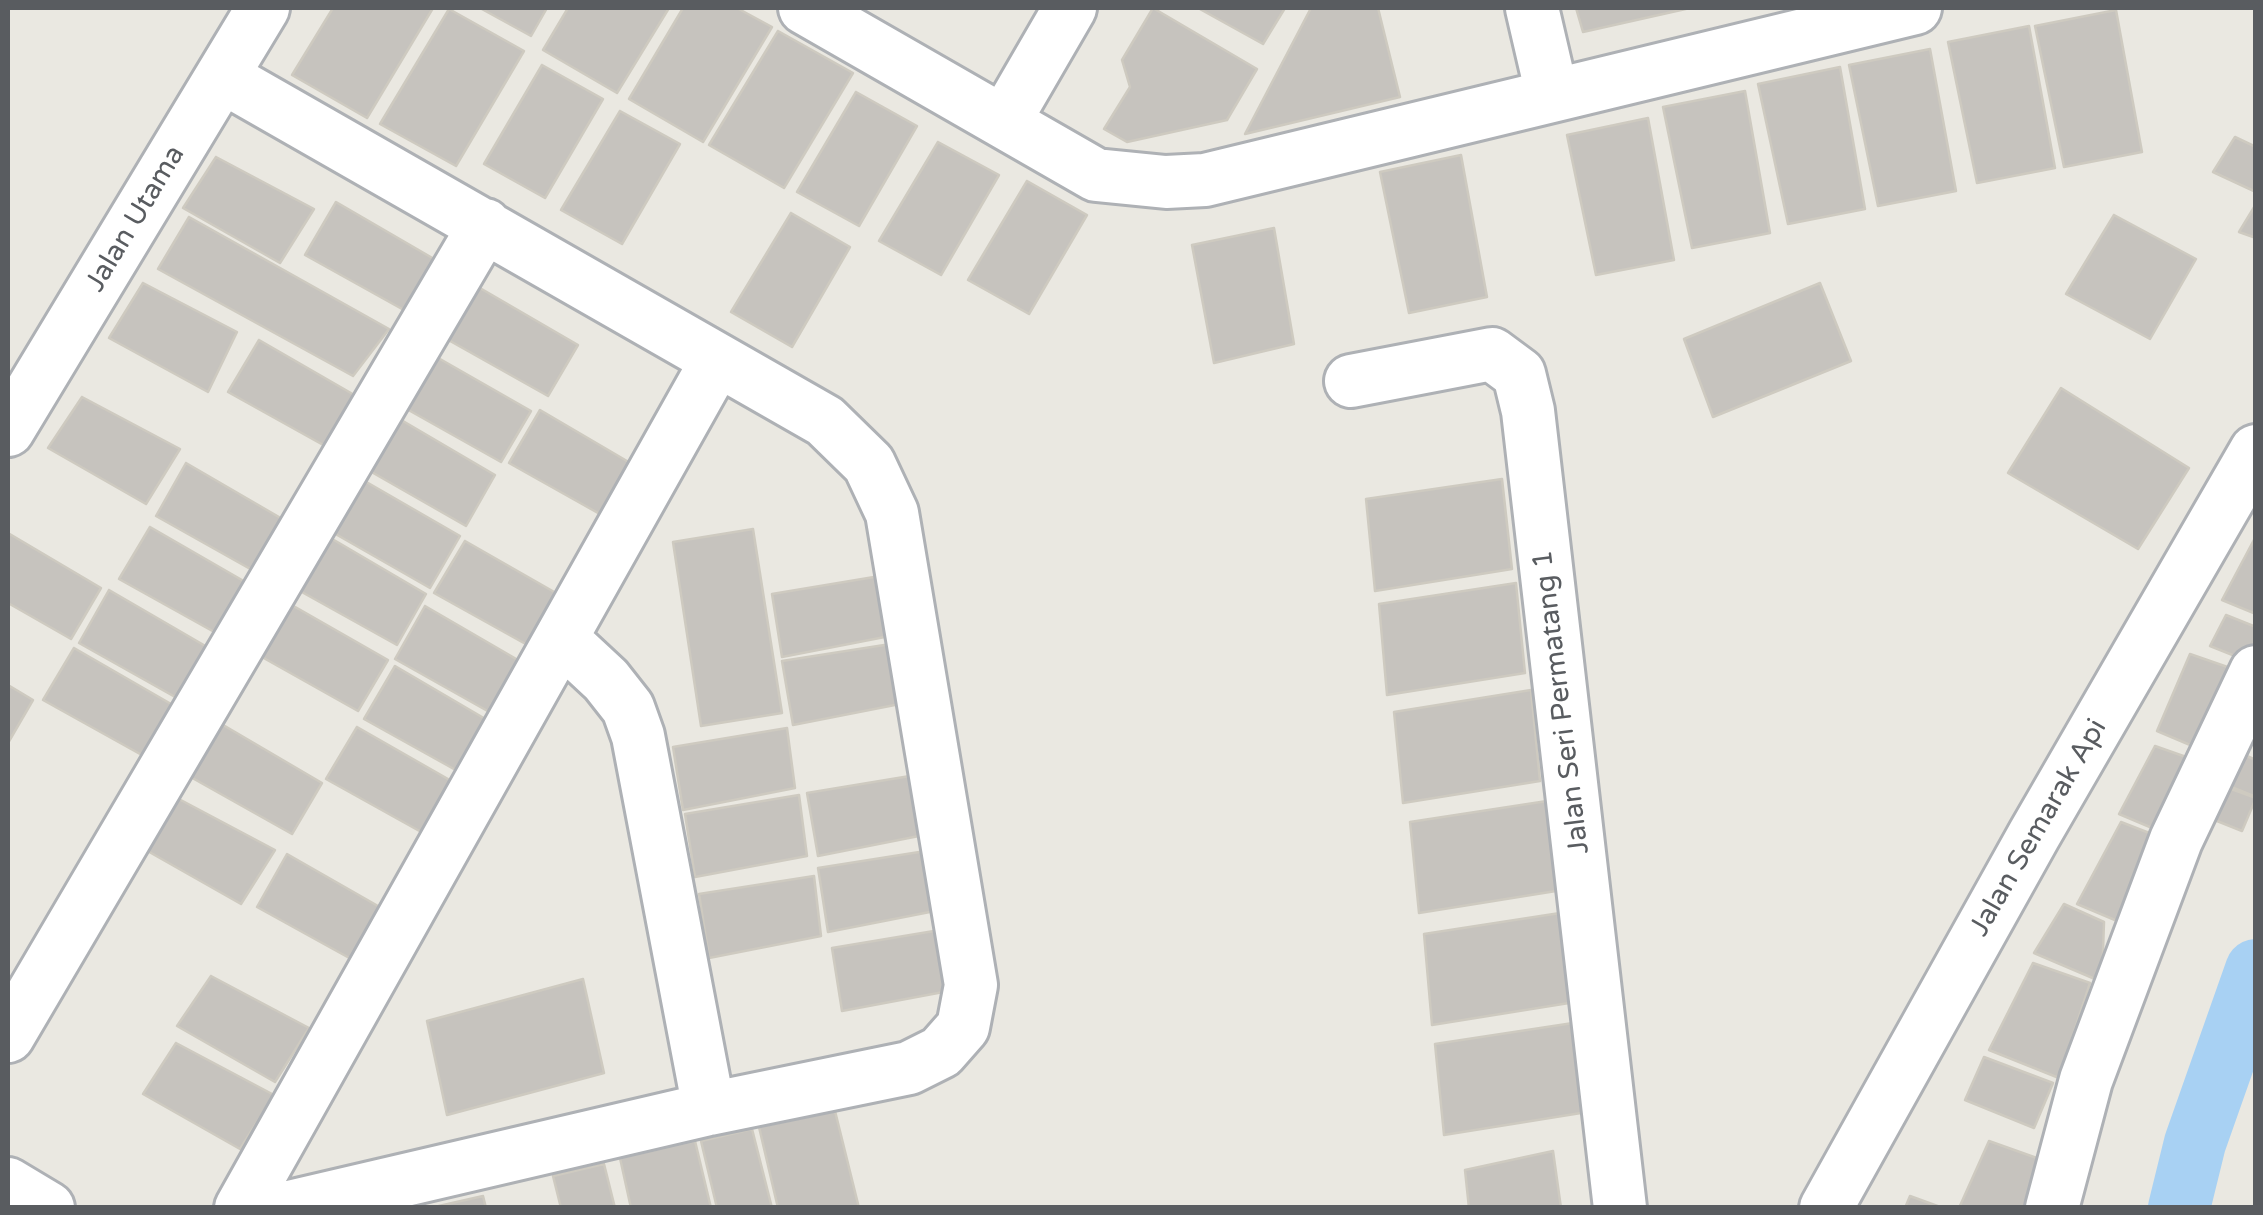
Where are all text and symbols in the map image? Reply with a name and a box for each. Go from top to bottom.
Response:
street label: Jalan Utama [79,140,193,298]
street label: Jalan Seri Permatang 1 [1527,548,1597,856]
street label: Jalan Semarak Api [1963,714,2115,942]

